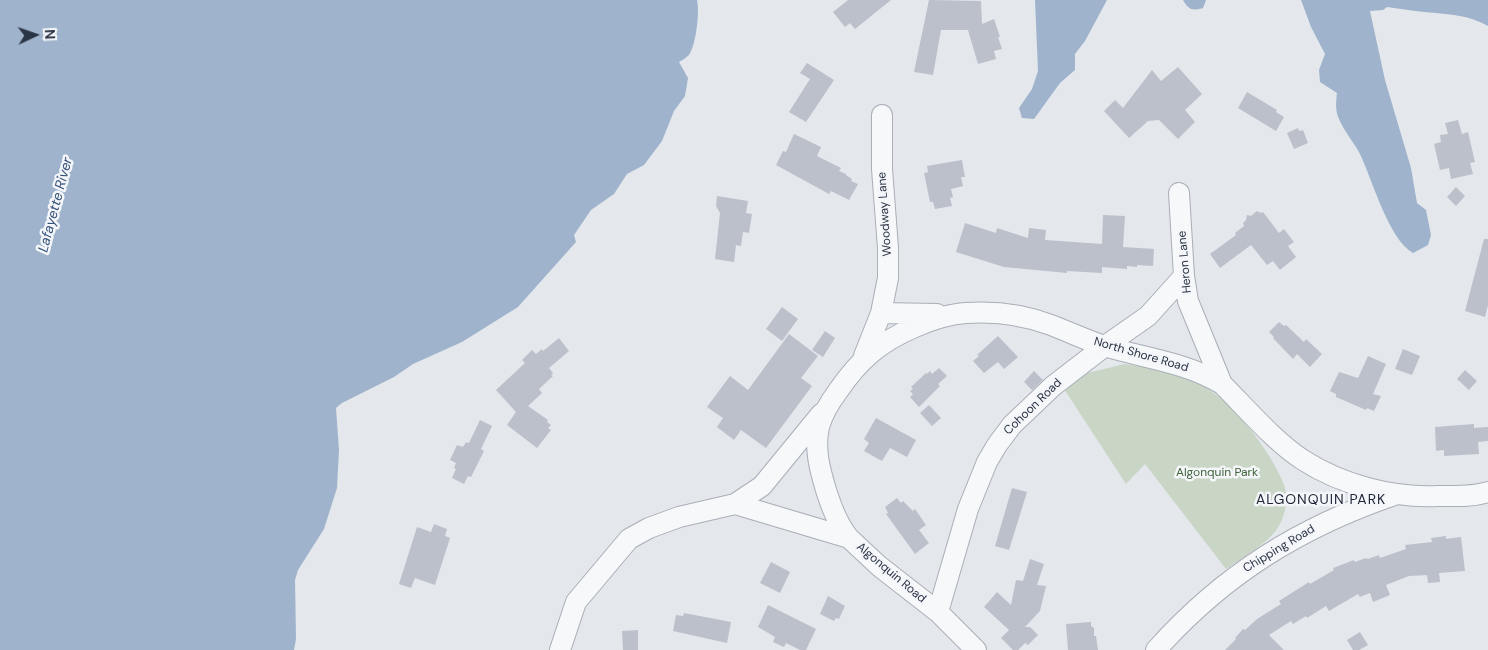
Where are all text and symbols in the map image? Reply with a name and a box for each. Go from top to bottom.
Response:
north arrow [10,10,60,60]
text: N [41,29,59,40]
water label: Lafayette River [35,156,77,254]
street label: Woodway Lane [875,171,895,257]
street label: Heron Lane [1175,230,1195,294]
street label: North Shore Road [1092,335,1190,375]
street label: Cohoon Road [1001,376,1065,438]
park label: Algonquin Park [1176,466,1258,480]
district label: ALGONQUIN PARK [1254,492,1388,508]
street label: Chipping Road [1241,522,1317,576]
street label: Algonquin Road [853,540,929,606]

